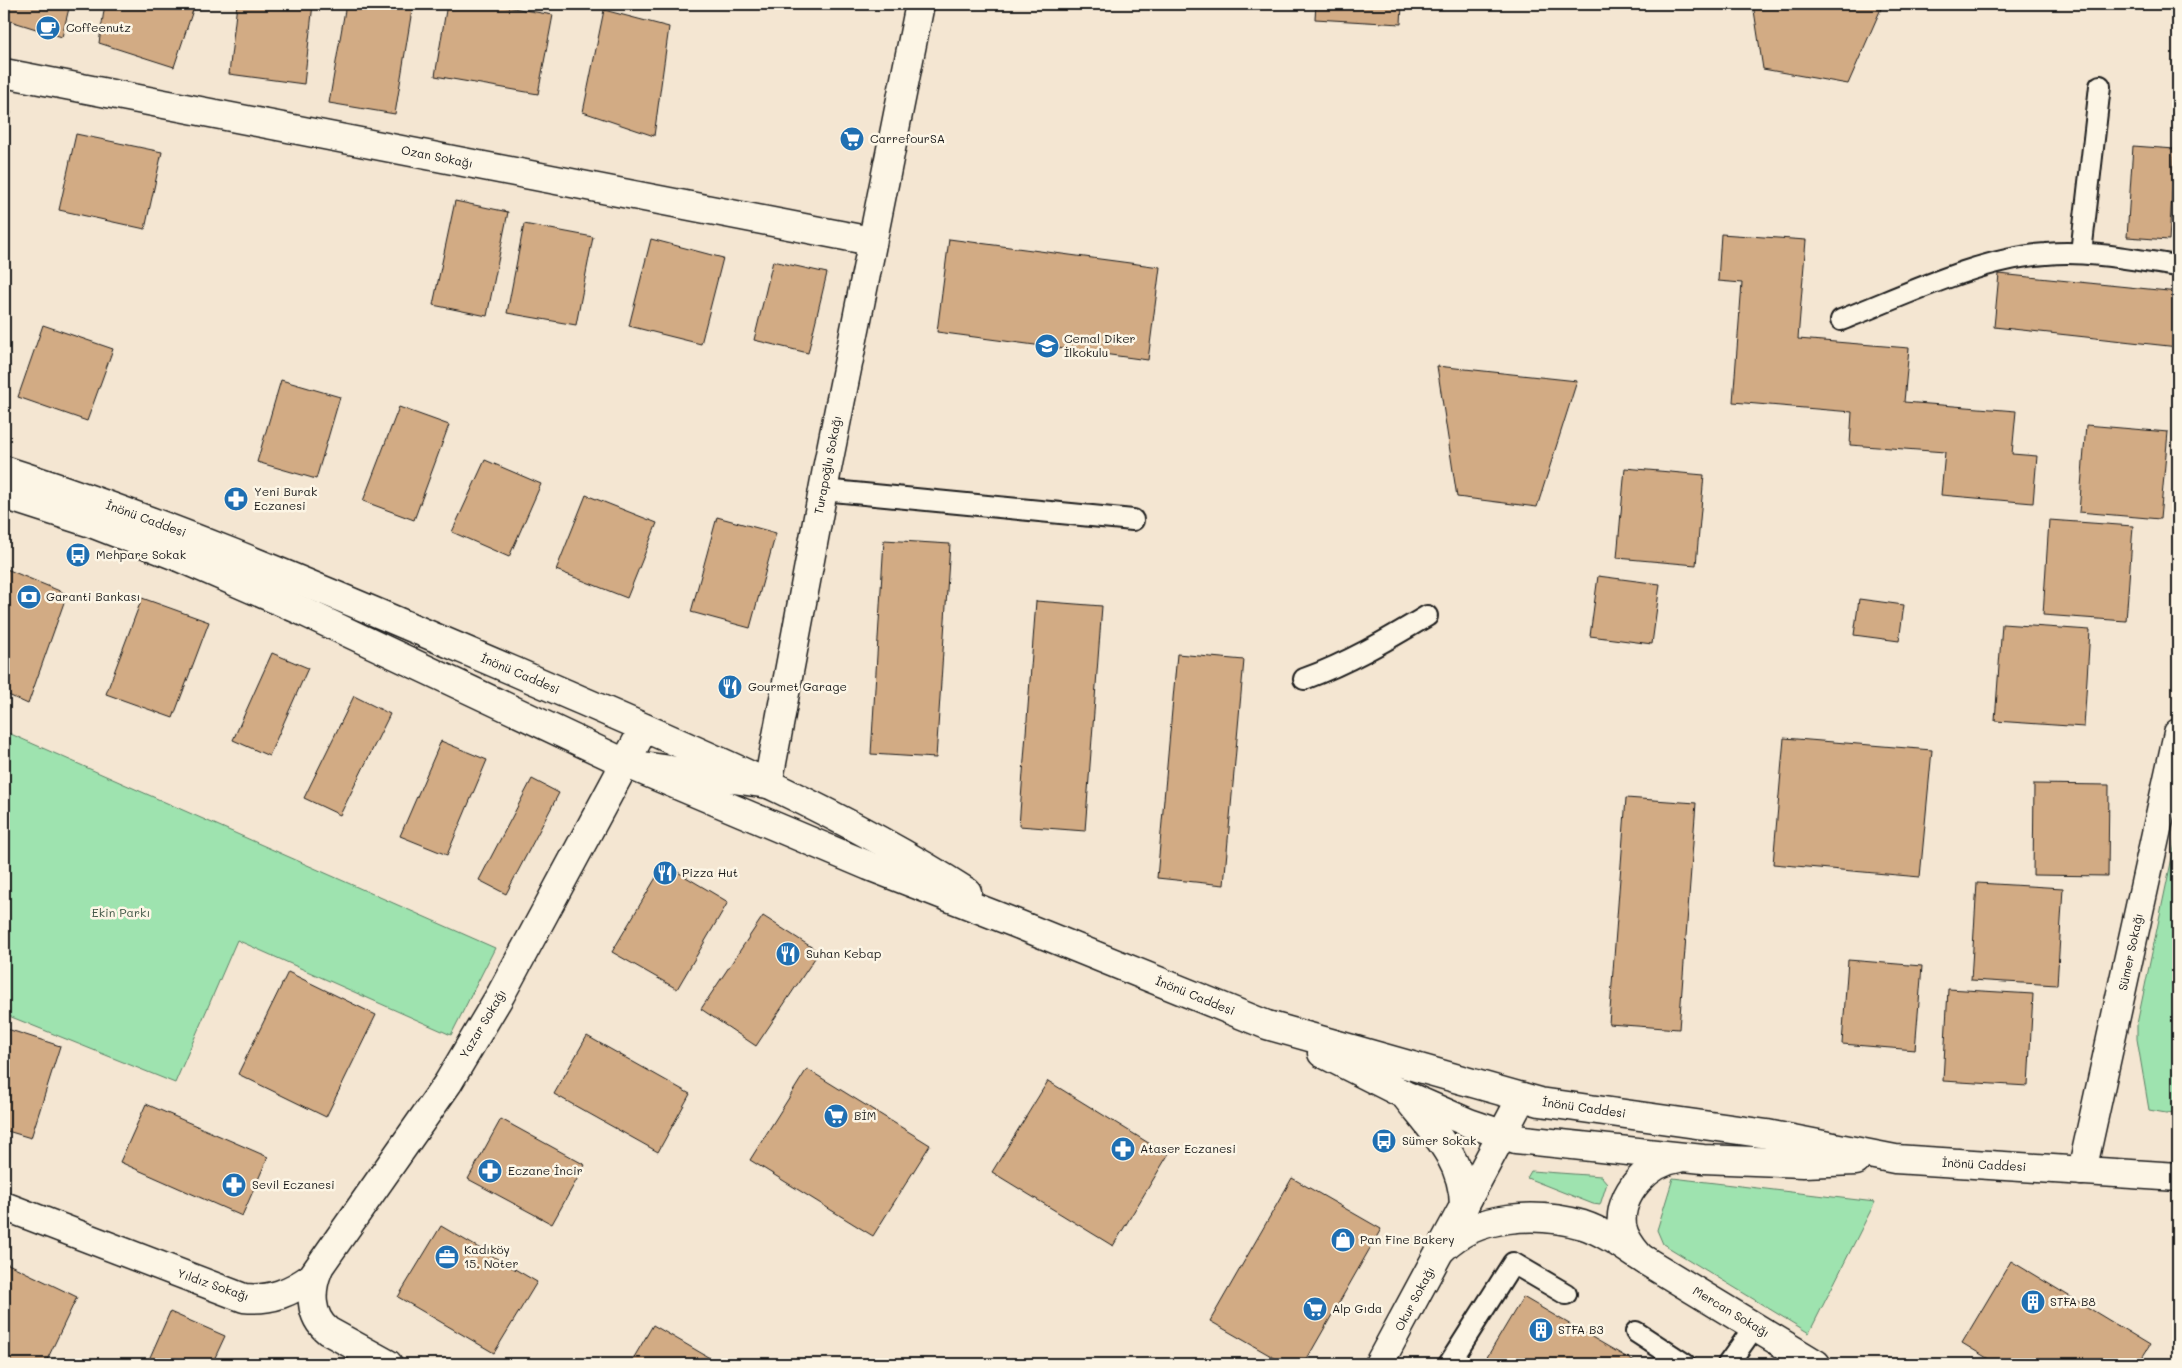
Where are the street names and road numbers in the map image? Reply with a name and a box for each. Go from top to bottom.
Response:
street label: Ozan Sokağı [400,141,474,171]
street label: Turapoğlu Sokağı [810,414,844,515]
street label: İnönü Caddesi [104,496,189,540]
street label: İnönü Caddesi [478,649,562,697]
street label: Sümer Sokağı [2114,912,2146,992]
street label: İnönü Caddesi [1153,972,1237,1018]
street label: Yazar Sokağı [455,986,509,1061]
street label: İnönü Caddesi [1541,1093,1627,1121]
street label: İnönü Caddesi [1942,1154,2027,1174]
street label: Yıldız Sokağı [175,1264,251,1304]
street label: Okur Sokağı [1390,1264,1438,1334]
street label: Mercan Sokağı [1690,1282,1773,1340]

